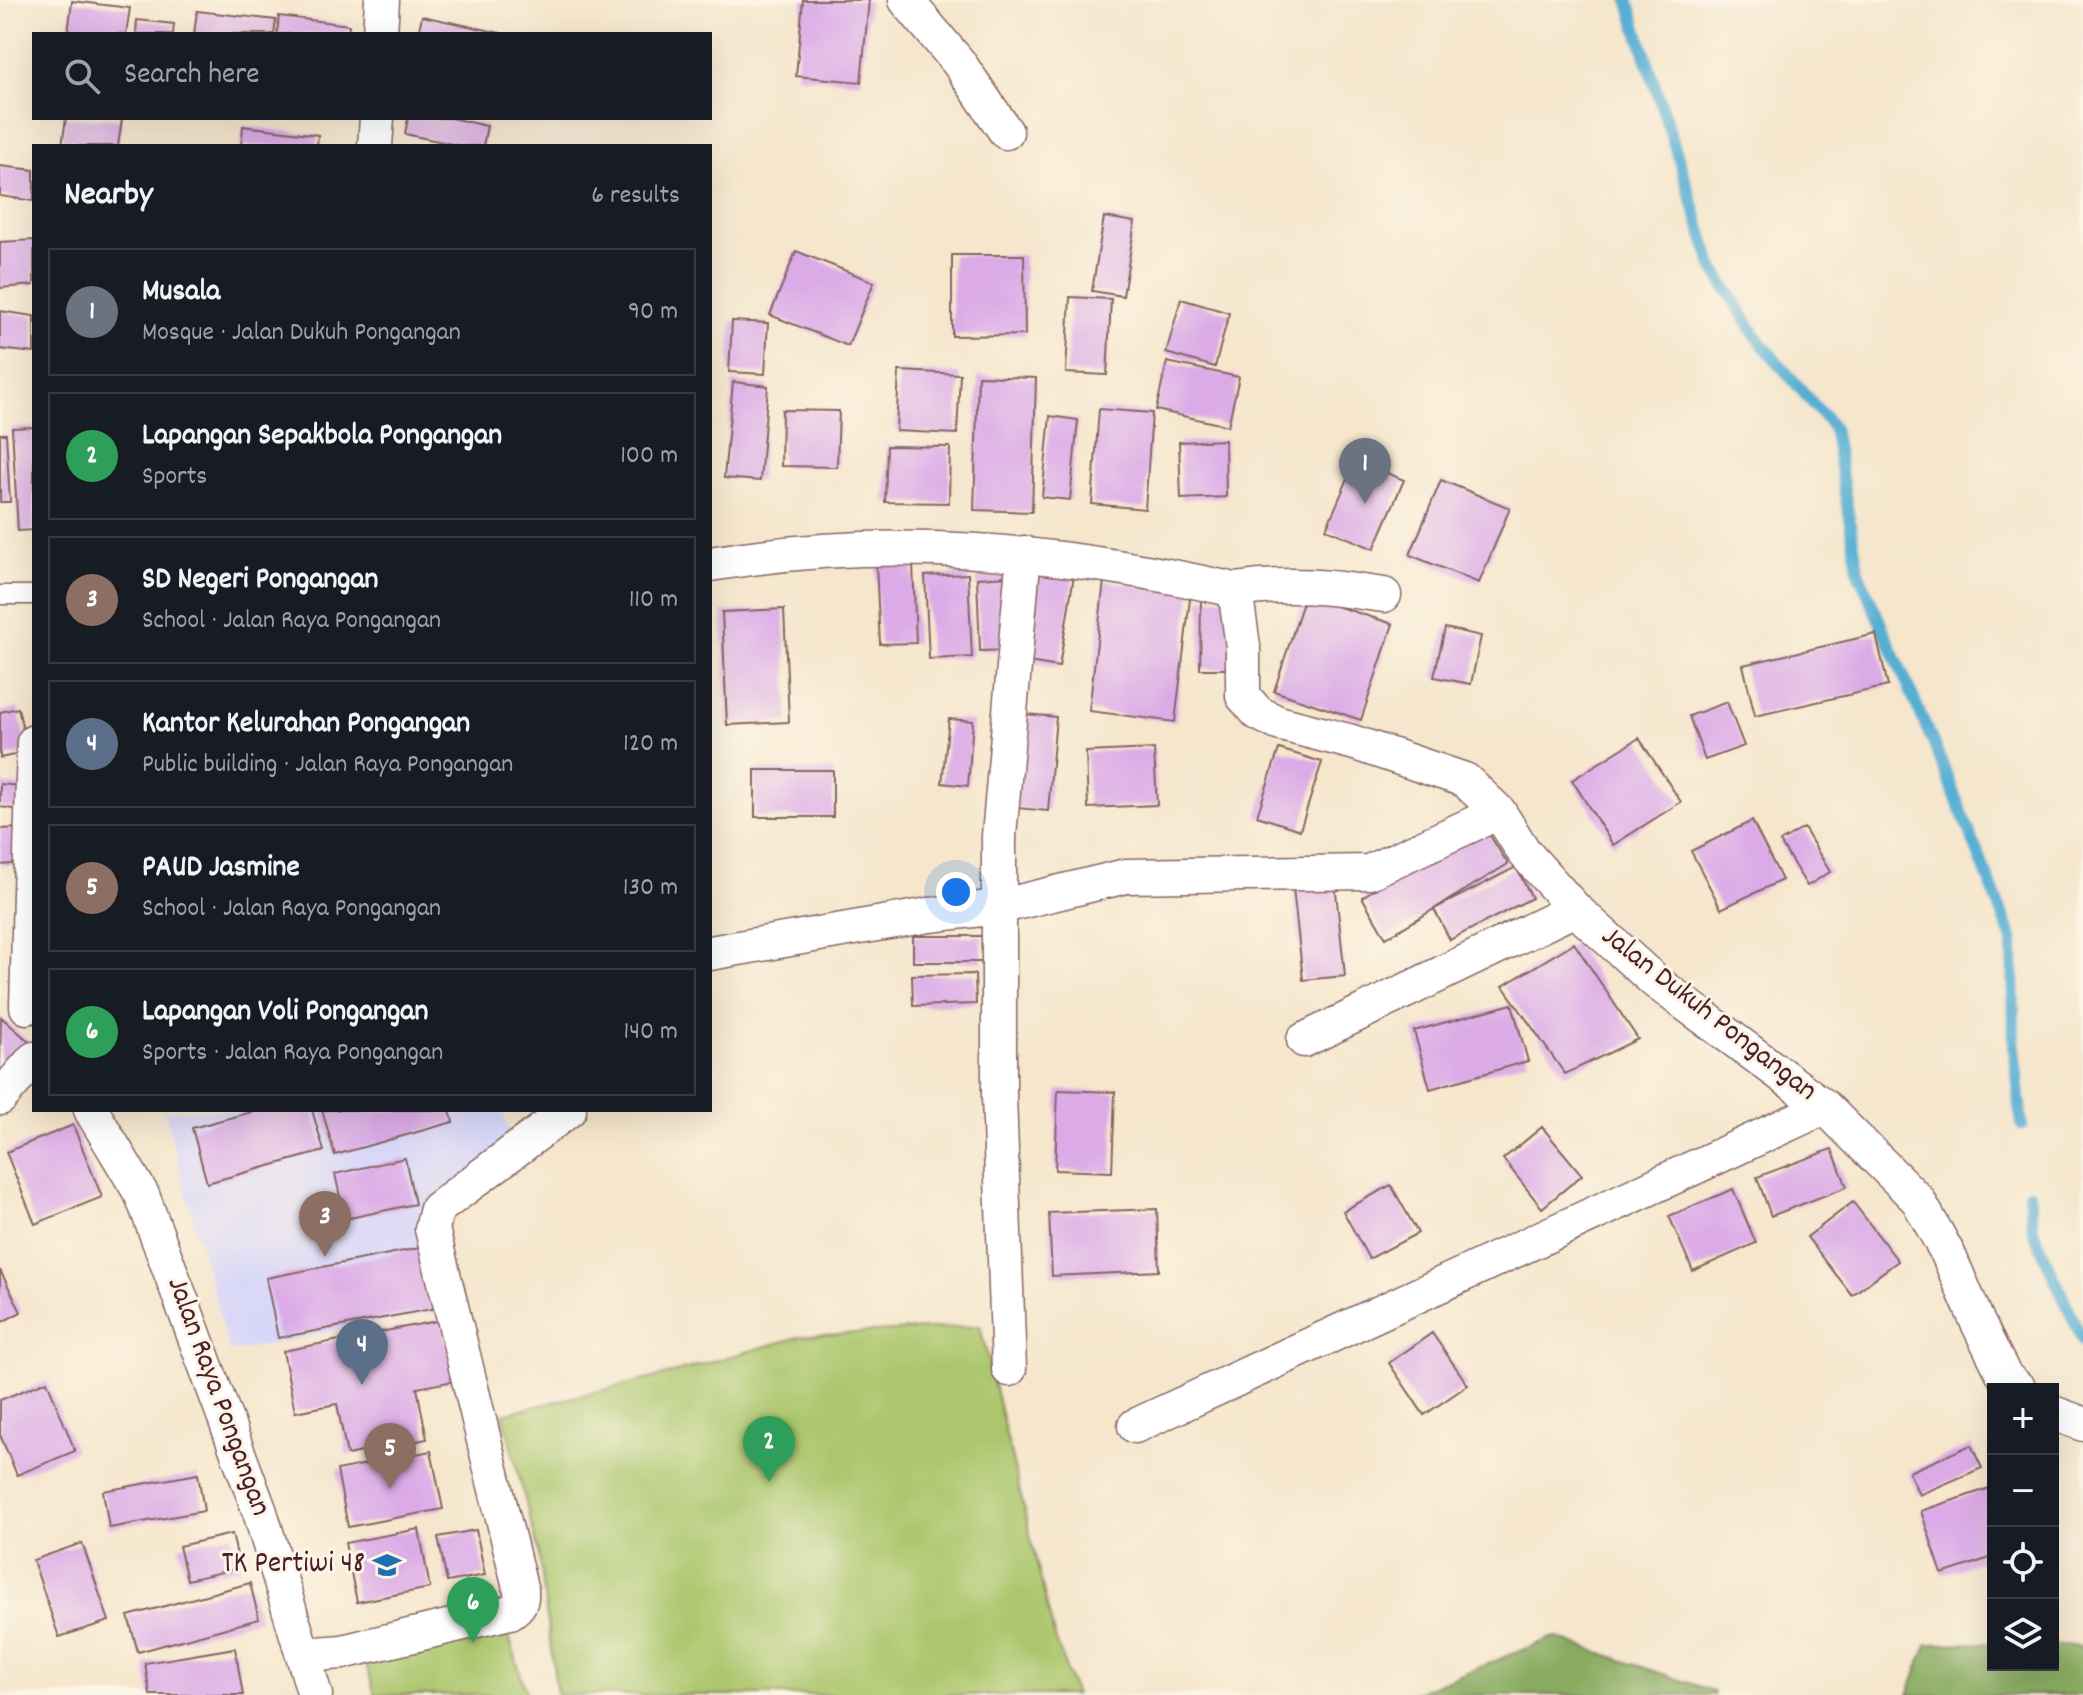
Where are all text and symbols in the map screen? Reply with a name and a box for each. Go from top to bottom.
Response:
search box [32,32,712,120]
icon: search [60,54,104,98]
text: Search here [124,55,260,98]
text: Nearby [64,172,153,221]
text: 6 results [591,178,680,215]
text: Musala [142,272,220,315]
text: 1 [89,294,95,331]
text: 90 m [628,294,678,331]
text: Mosque · Jalan Dukuh Pongangan [142,315,461,352]
text: Lapangan Sepakbola Pongangan [142,416,502,459]
text: 2 [86,438,98,475]
text: 100 m [620,438,678,475]
pin: 1 [1339,438,1391,504]
text: Sports [142,459,207,496]
text: SD Negeri Pongangan [142,560,378,603]
text: 3 [86,582,98,619]
text: 110 m [629,582,678,619]
text: School · Jalan Raya Pongangan [142,603,441,640]
text: Kantor Kelurahan Pongangan [142,704,470,747]
text: 4 [87,726,97,763]
text: 120 m [623,726,678,763]
text: Public building · Jalan Raya Pongangan [142,747,513,784]
text: PAUD Jasmine [142,848,300,891]
text: 5 [86,870,98,907]
text: 130 m [623,870,678,907]
your location [936,872,976,912]
text: School · Jalan Raya Pongangan [142,891,441,928]
street label: Jalan Dukuh Pongangan [1591,917,1825,1113]
text: Lapangan Voli Pongangan [142,992,428,1035]
text: 6 [86,1014,98,1051]
text: 140 m [624,1014,678,1051]
text: Sports · Jalan Raya Pongangan [142,1035,443,1072]
pin: 3 [299,1191,351,1257]
street label: Jalan Raya Pongangan [154,1271,280,1523]
pin: 4 [336,1319,388,1385]
map controls [1987,1383,2059,1671]
button: + [1987,1383,2059,1455]
pin: 2 [743,1416,795,1482]
pin: 5 [364,1423,416,1489]
button: − [1987,1455,2059,1527]
button: locate [1987,1527,2059,1599]
place label: TK Pertiwi 48 [222,1544,365,1587]
school or university icon: TK Pertiwi 48 [372,1550,402,1580]
pin: 6 [447,1577,499,1643]
button: layers [1987,1599,2059,1671]

